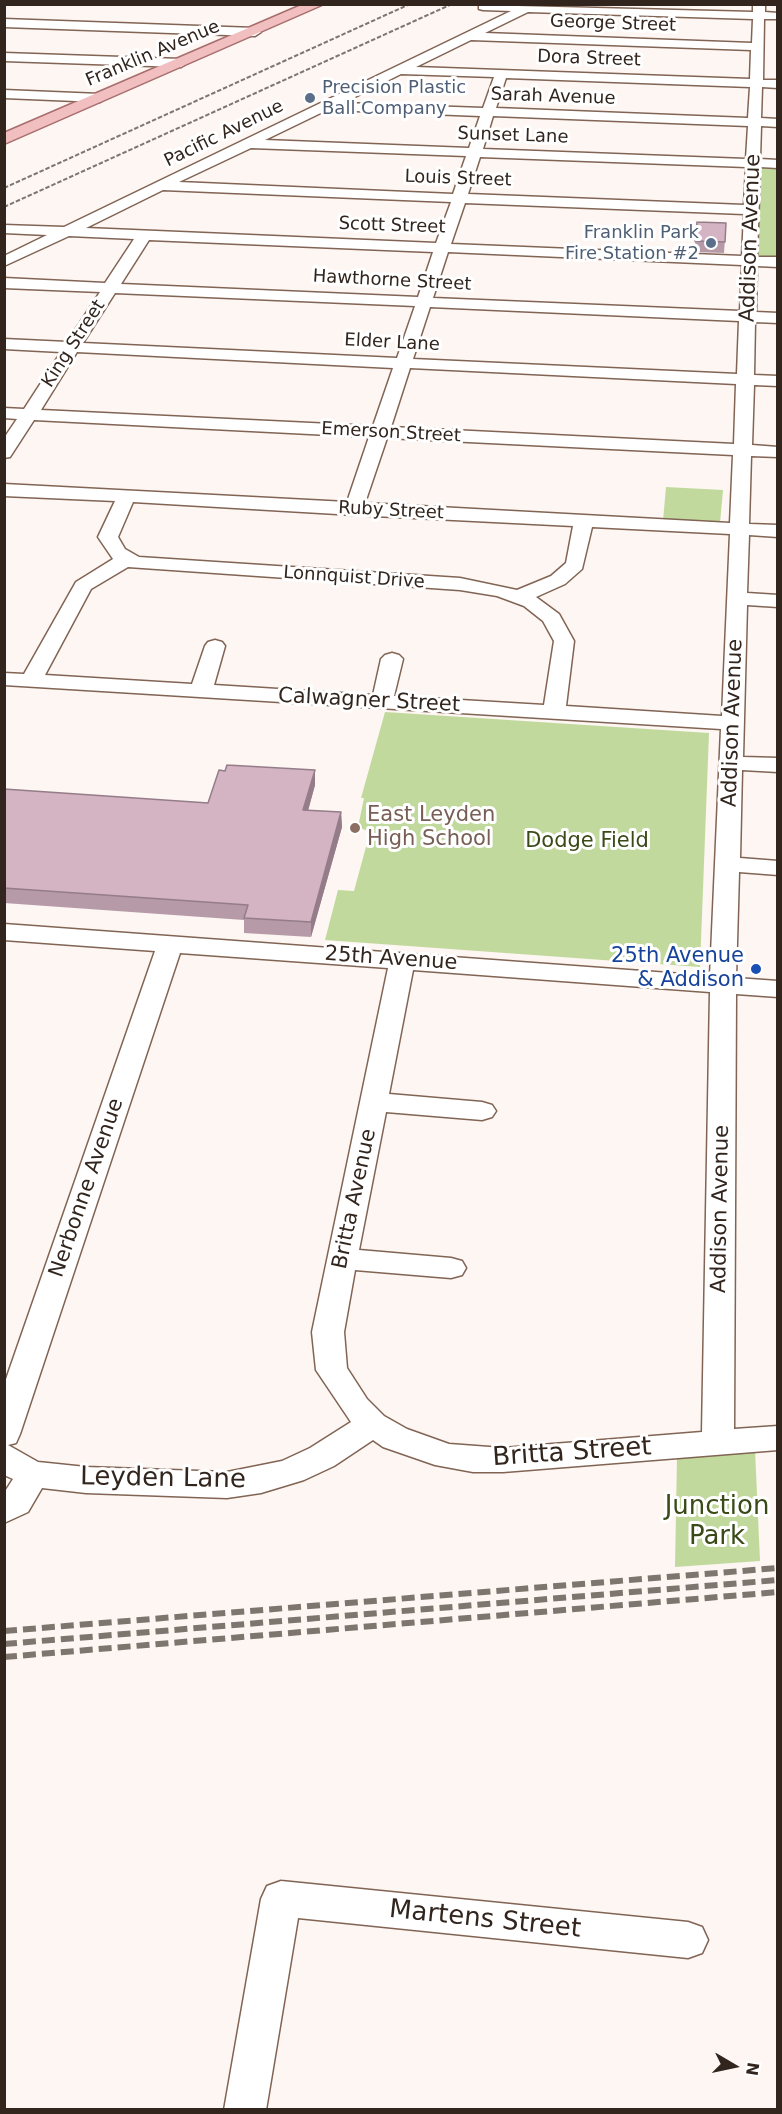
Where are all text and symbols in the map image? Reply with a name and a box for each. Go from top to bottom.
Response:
street label: George Street [550,11,676,37]
street label: Franklin Avenue [83,16,223,92]
street label: Dora Street [537,46,641,72]
place label: Precision Plastic Ball Company [322,77,466,119]
street label: Sarah Avenue [490,84,616,110]
marker: Precision Plastic Ball Company [303,91,317,105]
street label: Pacific Avenue [161,96,287,172]
street label: Sunset Lane [457,123,569,149]
street label: Addison Avenue [735,153,767,323]
street label: Louis Street [404,166,512,192]
street label: Scott Street [338,213,446,239]
place label: Franklin Park Fire Station #2 [565,222,699,264]
marker: Franklin Park Fire Station #2 [704,236,718,250]
street label: Hawthorne Street [312,266,472,296]
street label: King Street [38,296,110,392]
street label: Elder Lane [344,330,440,356]
street label: Emerson Street [321,419,461,447]
street label: Ruby Street [338,497,444,525]
street label: Lonnquist Drive [283,562,425,594]
street label: Addison Avenue [717,638,749,808]
street label: Calwagner Street [277,684,461,718]
place label: East Leyden High School [367,803,495,853]
marker: East Leyden High School [348,821,362,835]
park label: Dodge Field [525,829,649,855]
street label: 25th Avenue [324,942,458,976]
place label: 25th Avenue & Addison [611,944,744,994]
marker: 25th Avenue & Addison [749,962,763,976]
street label: Nerbonne Avenue [45,1095,129,1281]
street label: Addison Avenue [707,1125,735,1293]
street label: Britta Avenue [328,1126,382,1272]
street label: Britta Street [491,1432,653,1474]
street label: Leyden Lane [80,1462,246,1496]
park label: Junction Park [665,1491,769,1552]
street label: Martens Street [388,1894,582,1946]
north arrow [704,2036,764,2096]
text: N [742,2061,763,2077]

